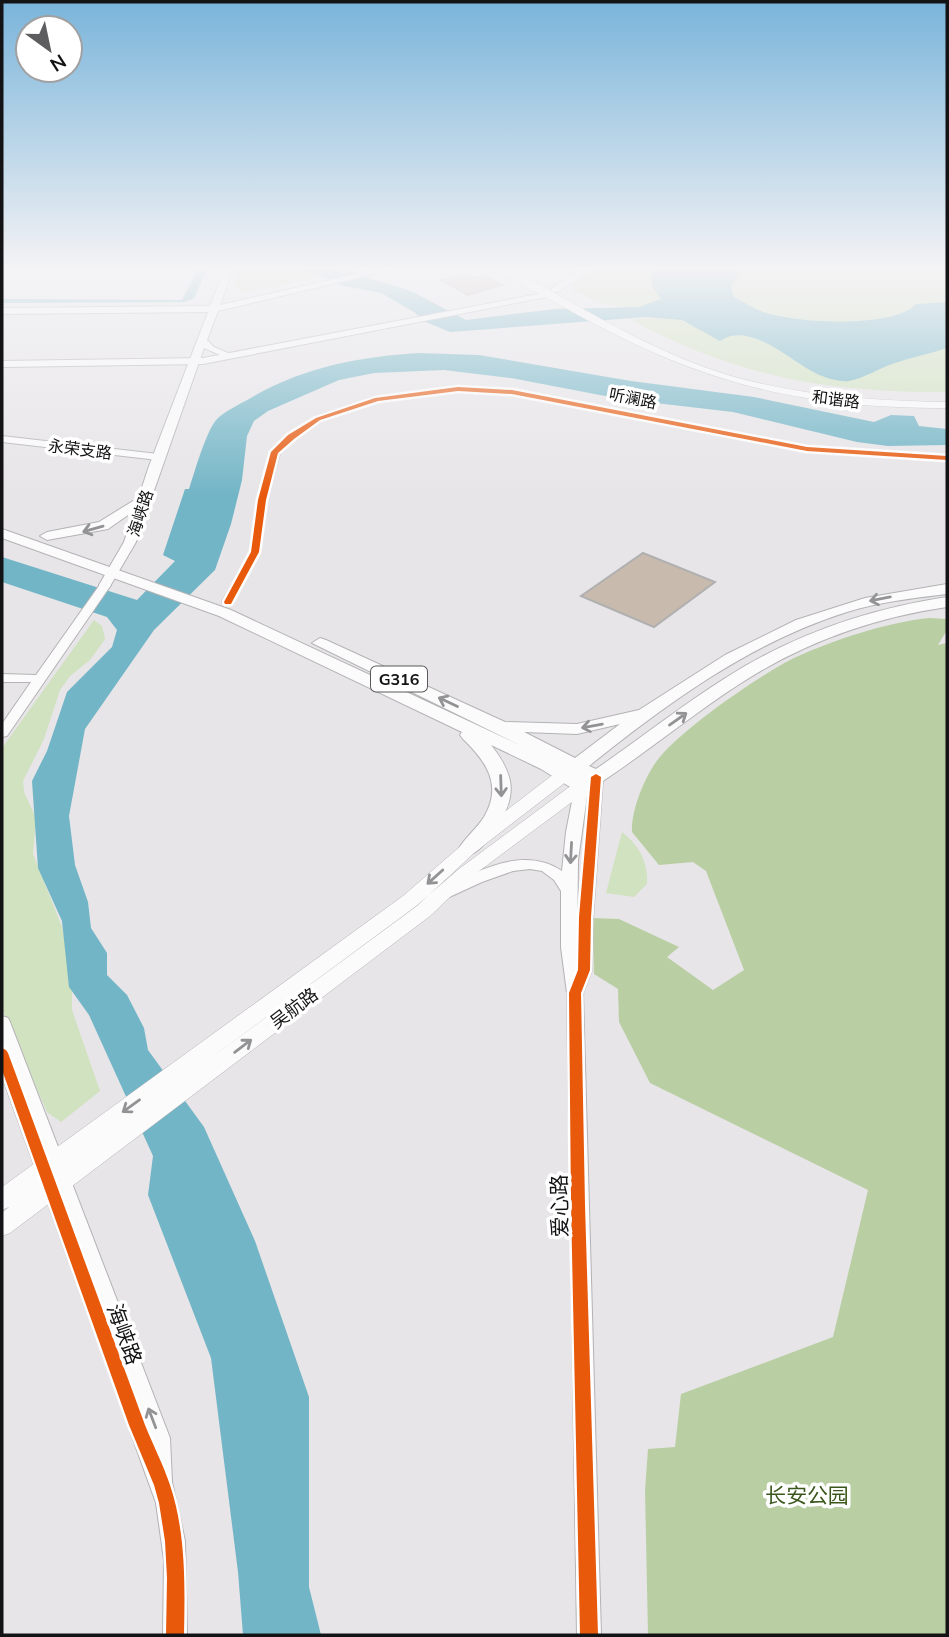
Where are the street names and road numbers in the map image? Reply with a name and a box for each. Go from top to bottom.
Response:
street label: 听澜路 [608,384,658,412]
street label: 和谐路 [811,386,861,412]
street label: 永荣支路 [47,435,113,463]
street label: 海峡路 [123,487,157,539]
road number: G316 [371,666,427,692]
street label: 吴航路 [266,983,322,1033]
street label: 爱心路 [545,1174,573,1238]
street label: 海峡路 [102,1300,148,1368]

